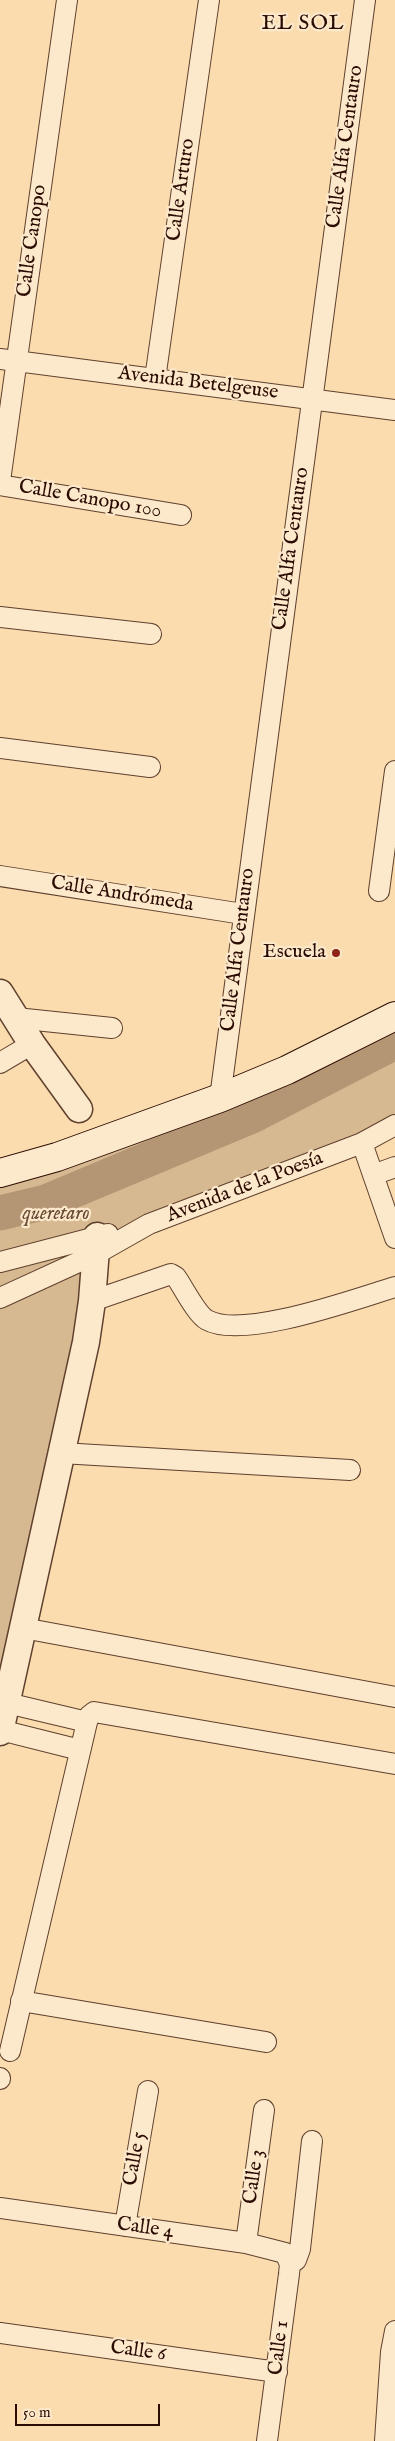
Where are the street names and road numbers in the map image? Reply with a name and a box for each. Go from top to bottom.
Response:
street label: Calle Alfa Centauro [323,64,369,230]
street label: Calle Arturo [163,137,201,243]
street label: Calle Canopo [13,183,53,299]
street label: Avenida Betelgeuse [117,362,279,406]
street label: Calle Alfa Centauro [269,466,315,632]
street label: Calle Canopo 100 [17,476,163,524]
street label: Calle Alfa Centauro [217,867,261,1033]
street label: Calle Andrómeda [49,872,195,918]
street label: Avenida de la Poesía [163,1147,327,1229]
street label: Calle 5 [119,2130,153,2188]
street label: Calle 3 [239,2148,271,2206]
street label: Calle 4 [115,2213,175,2245]
street label: Calle 1 [265,2319,295,2377]
street label: Calle 6 [109,2336,167,2368]

